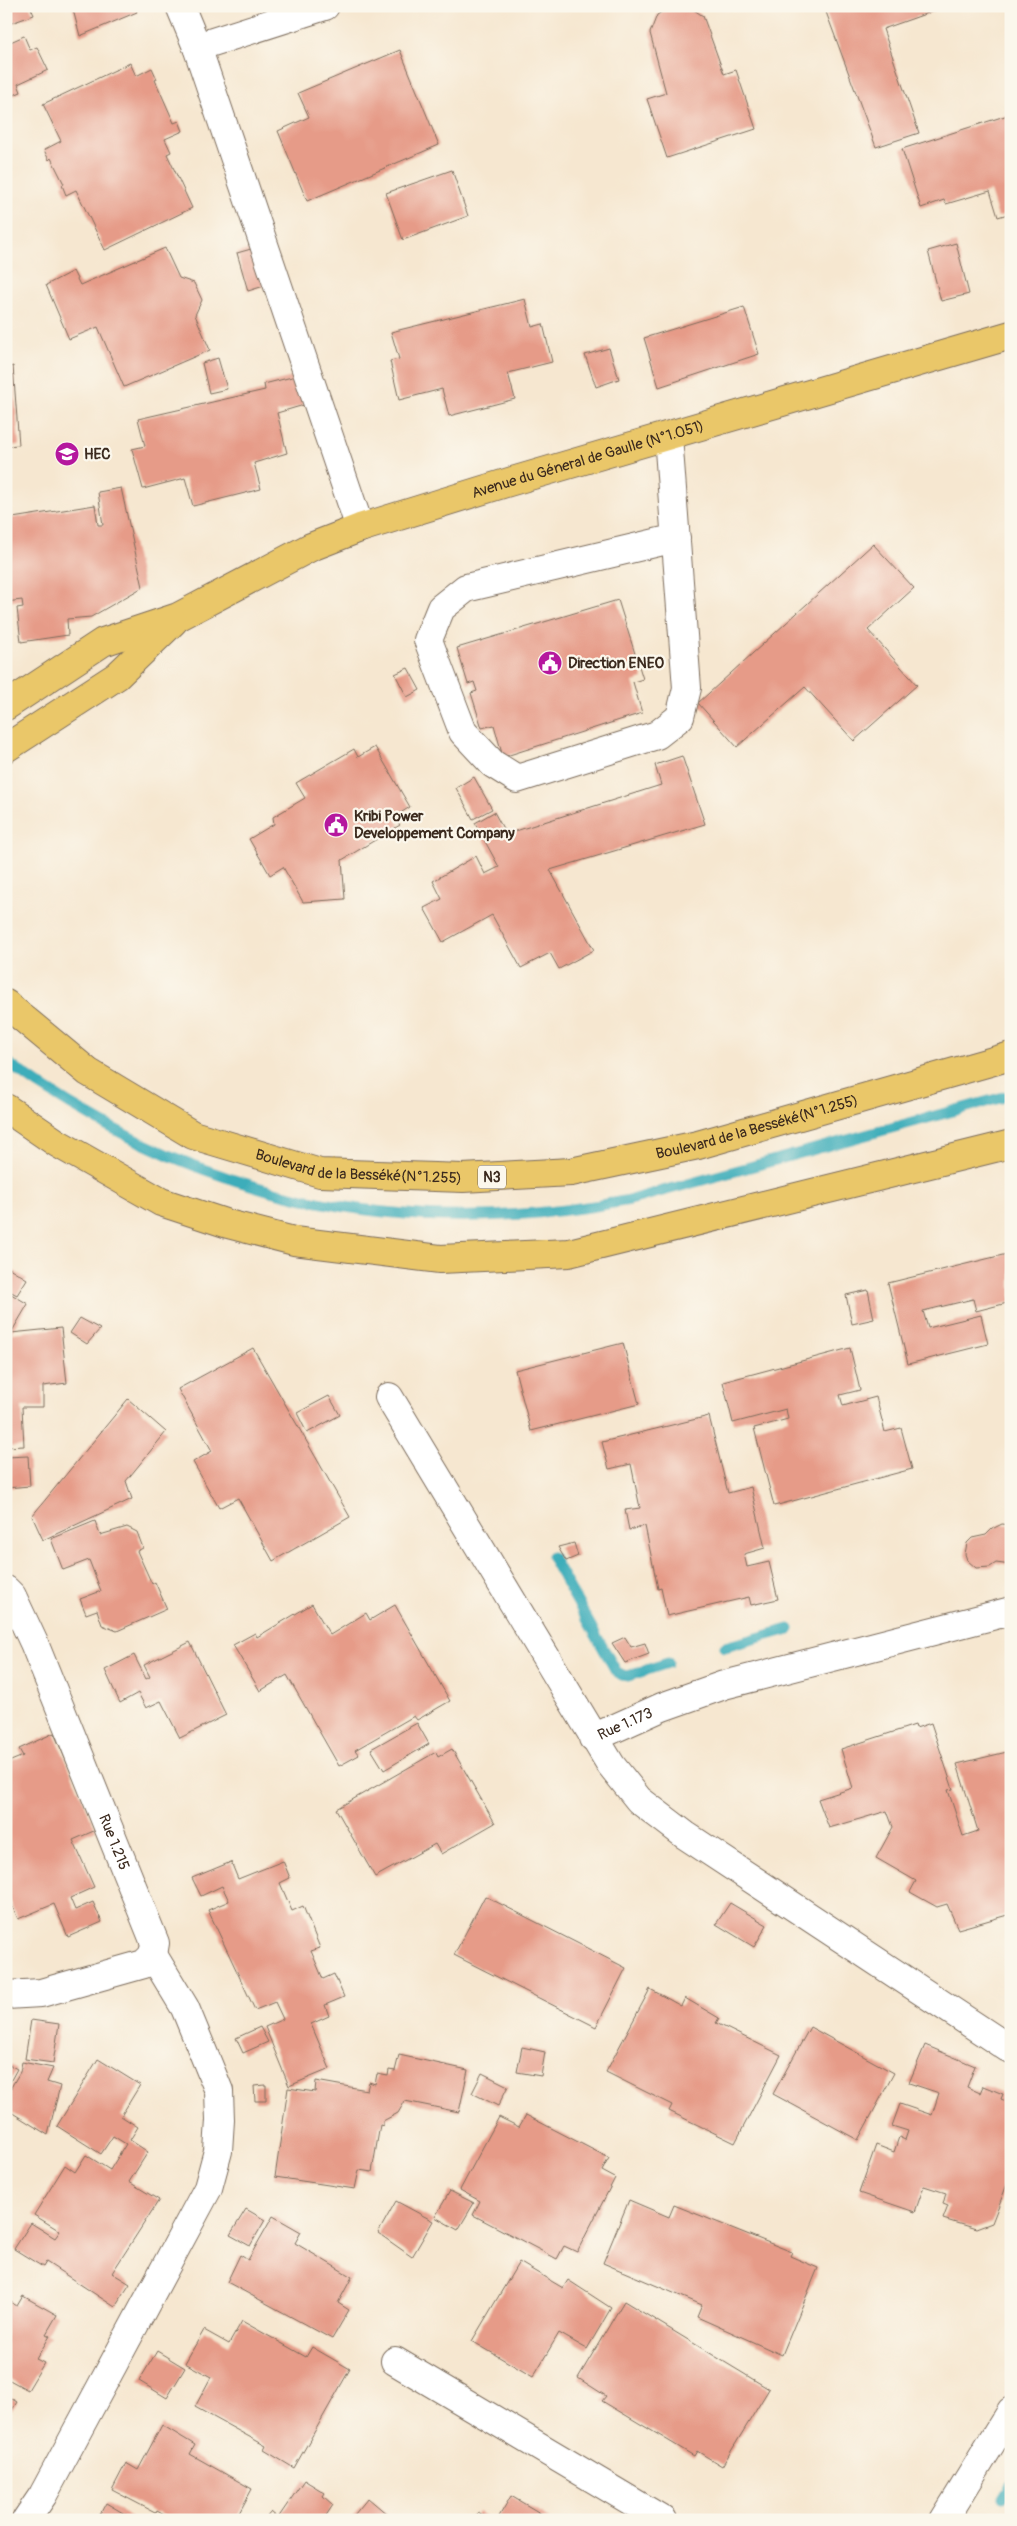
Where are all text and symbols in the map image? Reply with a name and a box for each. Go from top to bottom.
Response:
street label: Avenue du Géneral de Gaulle (N°1.051) [469,416,706,503]
school or university icon: HEC [54,441,80,467]
place label: HEC [84,445,111,464]
public building icon: Direction ENEO [537,650,563,676]
place label: Direction ENEO [568,654,665,673]
place label: Kribi Power Developpement Company [354,807,515,843]
public building icon: Kribi Power Developpement Company [323,812,349,838]
street label: Boulevard de la Besséké(N°1.255) [654,1091,860,1164]
street label: Boulevard de la Besséké(N°1.255) [253,1145,462,1188]
road number: N3 [478,1166,506,1188]
street label: Rue 1.173 [595,1704,656,1745]
street label: Rue 1.215 [94,1812,134,1873]

